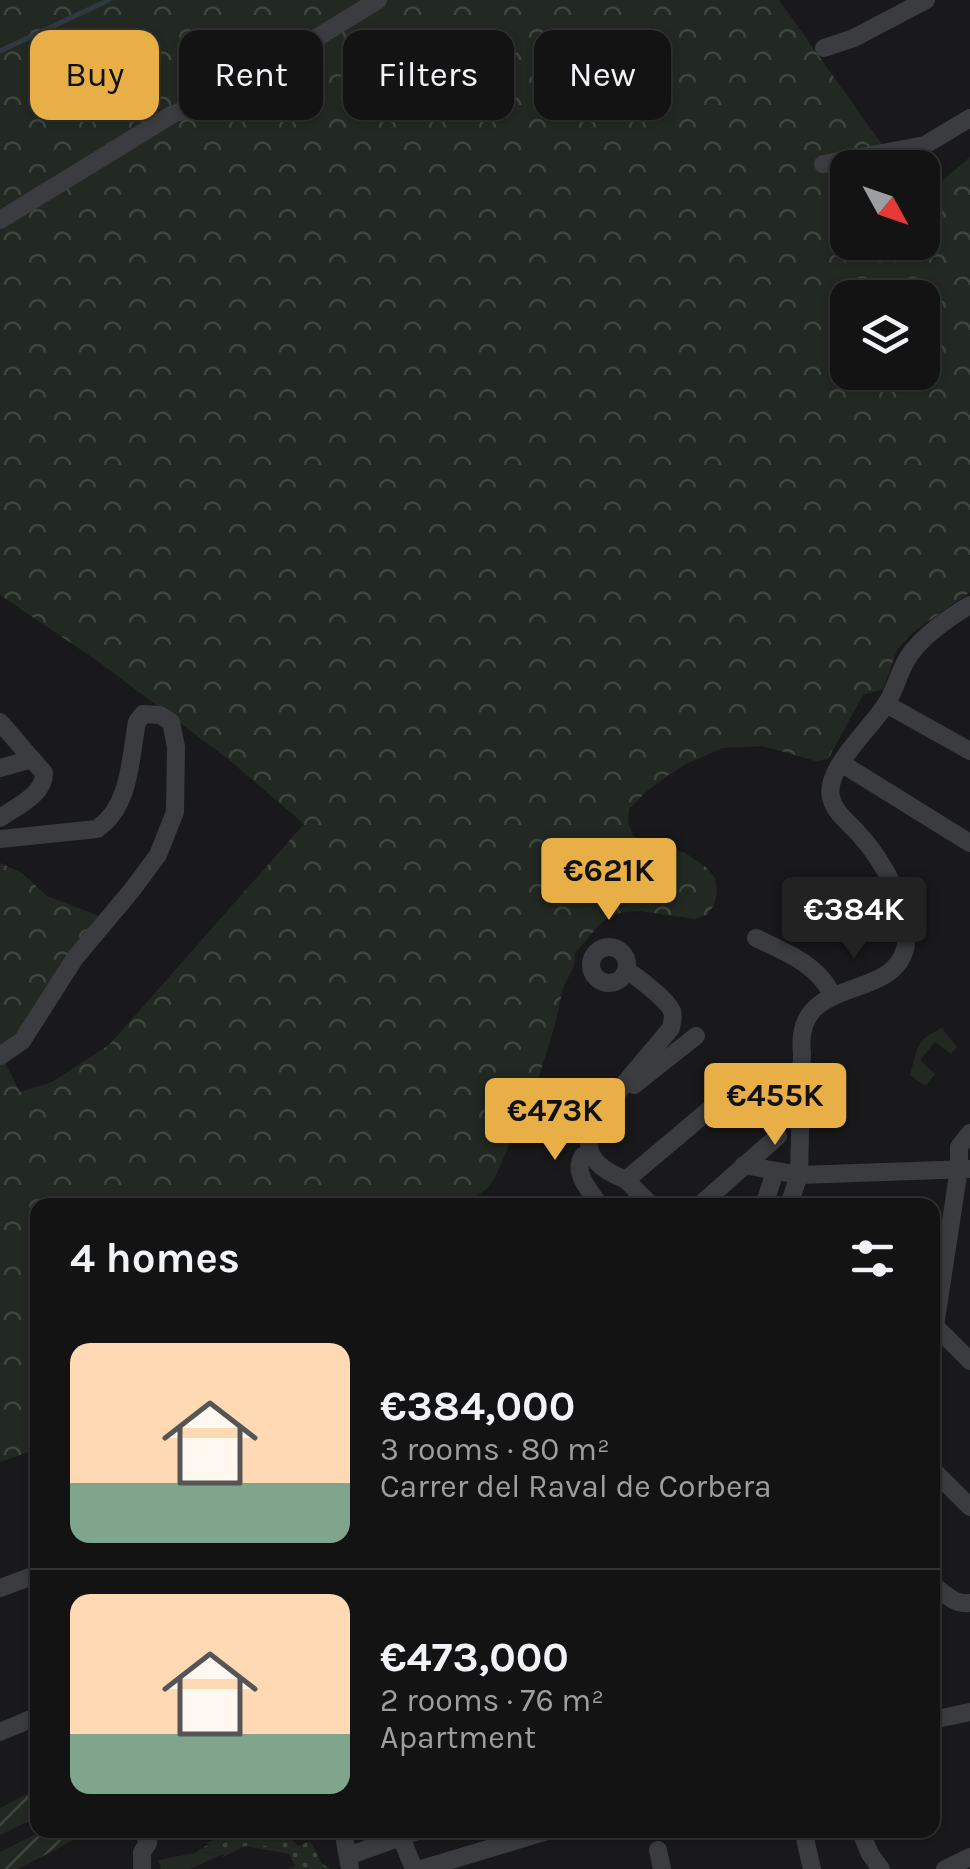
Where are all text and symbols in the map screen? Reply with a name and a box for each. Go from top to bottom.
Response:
chip: Buy [30,30,159,120]
chip: Rent [179,30,323,120]
chip: Filters [343,30,514,120]
chip: New [534,30,671,120]
north arrow [830,150,940,260]
map controls [830,150,940,390]
button: layers [830,280,940,390]
pin: €621K [539,838,679,923]
text: €621K [563,852,655,889]
pin: €384K [784,877,924,962]
text: €384K [804,891,904,928]
pin: €455K [705,1063,845,1148]
text: €455K [726,1077,824,1114]
pin: €473K [485,1078,625,1163]
text: €473K [507,1092,603,1129]
icon: filters [845,1231,900,1286]
text: 4 homes [70,1233,240,1283]
text: €384,000 [380,1381,575,1431]
icon: home [150,1383,270,1503]
text: 3 rooms · 80 m² [380,1431,610,1468]
text: Carrer del Raval de Corbera [380,1468,772,1505]
text: €473,000 [380,1632,569,1682]
icon: home [150,1634,270,1754]
text: 2 rooms · 76 m² [380,1682,604,1719]
text: Apartment [380,1719,536,1756]

